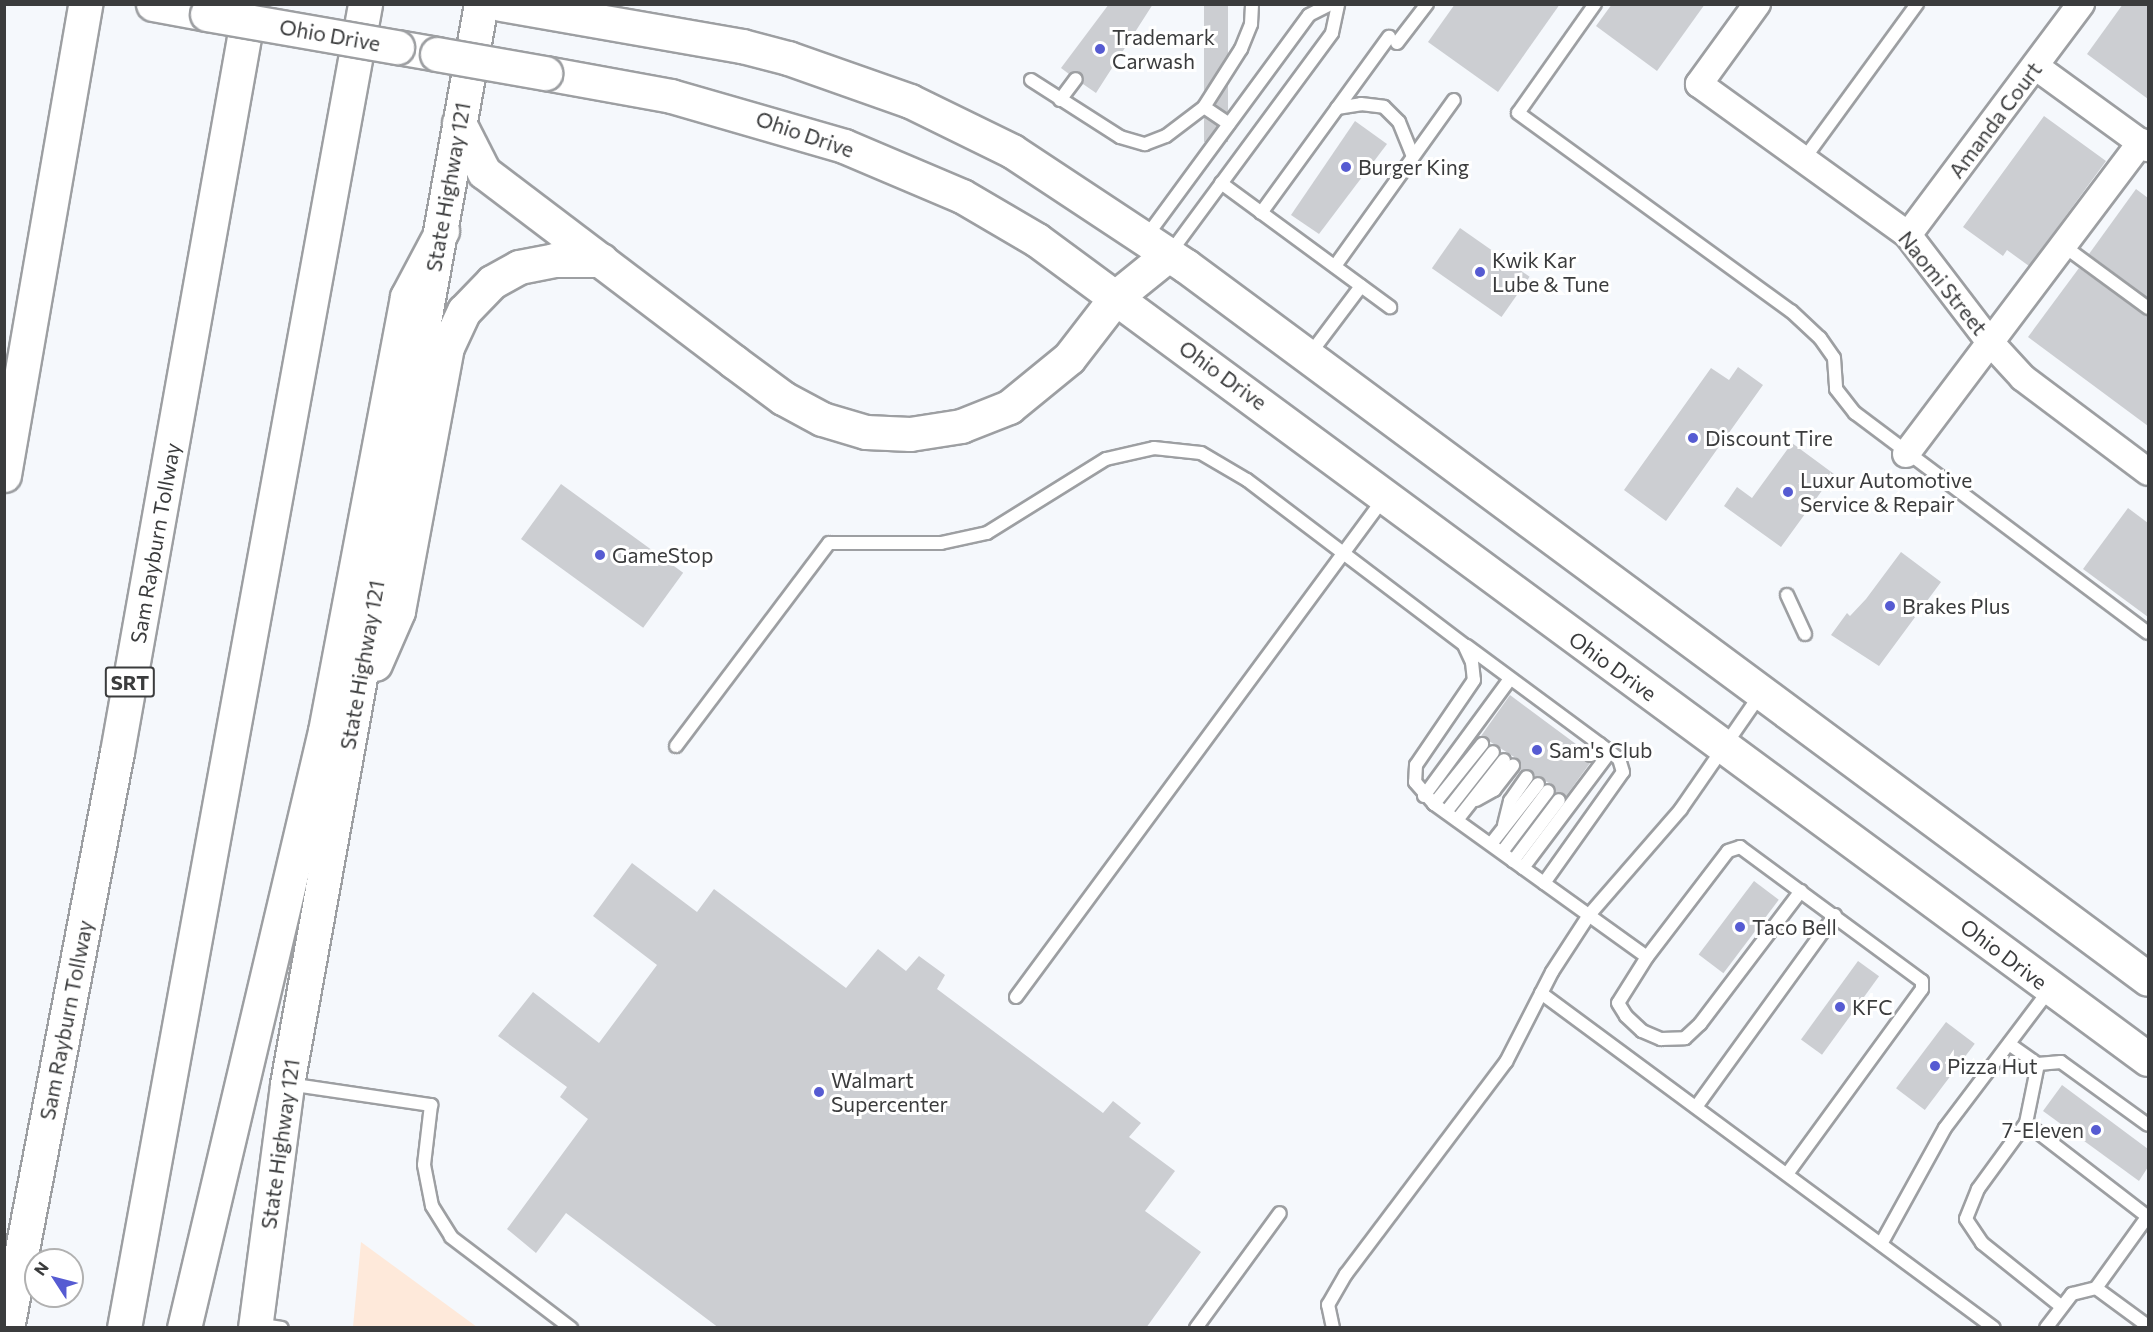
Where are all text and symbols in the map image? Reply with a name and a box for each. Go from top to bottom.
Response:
street label: Ohio Drive [278,14,382,56]
place label: Trademark Carwash [1112,24,1215,74]
marker: Trademark Carwash [1093,42,1107,56]
street label: Amanda Court [1943,57,2047,183]
street label: State Highway 121 [421,100,475,274]
street label: Ohio Drive [753,106,857,162]
place label: Burger King [1358,154,1469,180]
marker: Burger King [1339,160,1353,174]
street label: Naomi Street [1893,226,1993,340]
place label: Kwik Kar Lube & Tune [1492,247,1609,297]
marker: Kwik Kar Lube & Tune [1473,265,1487,279]
street label: Ohio Drive [1174,335,1272,415]
place label: Discount Tire [1705,425,1833,451]
marker: Discount Tire [1686,431,1700,445]
street label: Sam Rayburn Tollway [125,441,185,645]
place label: Luxur Automotive Service & Repair [1800,467,1972,517]
marker: Luxur Automotive Service & Repair [1781,485,1795,499]
place label: GameStop [612,542,713,568]
marker: GameStop [593,548,607,562]
street label: State Highway 121 [335,578,389,752]
place label: Brakes Plus [1902,593,2010,619]
marker: Brakes Plus [1883,599,1897,613]
street label: Ohio Drive [1564,626,1662,706]
road number: SRT [104,665,156,699]
place label: Sam's Club [1549,737,1652,763]
marker: Sam's Club [1530,743,1544,757]
street label: Ohio Drive [1956,913,2052,995]
place label: Taco Bell [1752,914,1837,940]
street label: Sam Rayburn Tollway [34,918,98,1122]
marker: Taco Bell [1733,920,1747,934]
place label: KFC [1852,994,1893,1020]
marker: KFC [1833,1000,1847,1014]
place label: Pizza Hut [1947,1053,2038,1079]
street label: State Highway 121 [256,1057,304,1231]
marker: Pizza Hut [1928,1059,1942,1073]
place label: Walmart Supercenter [831,1067,948,1117]
marker: Walmart Supercenter [812,1085,826,1099]
place label: 7-Eleven [2002,1117,2084,1143]
marker: 7-Eleven [2089,1123,2103,1137]
north arrow [24,1248,84,1308]
text: N [29,1258,52,1279]

